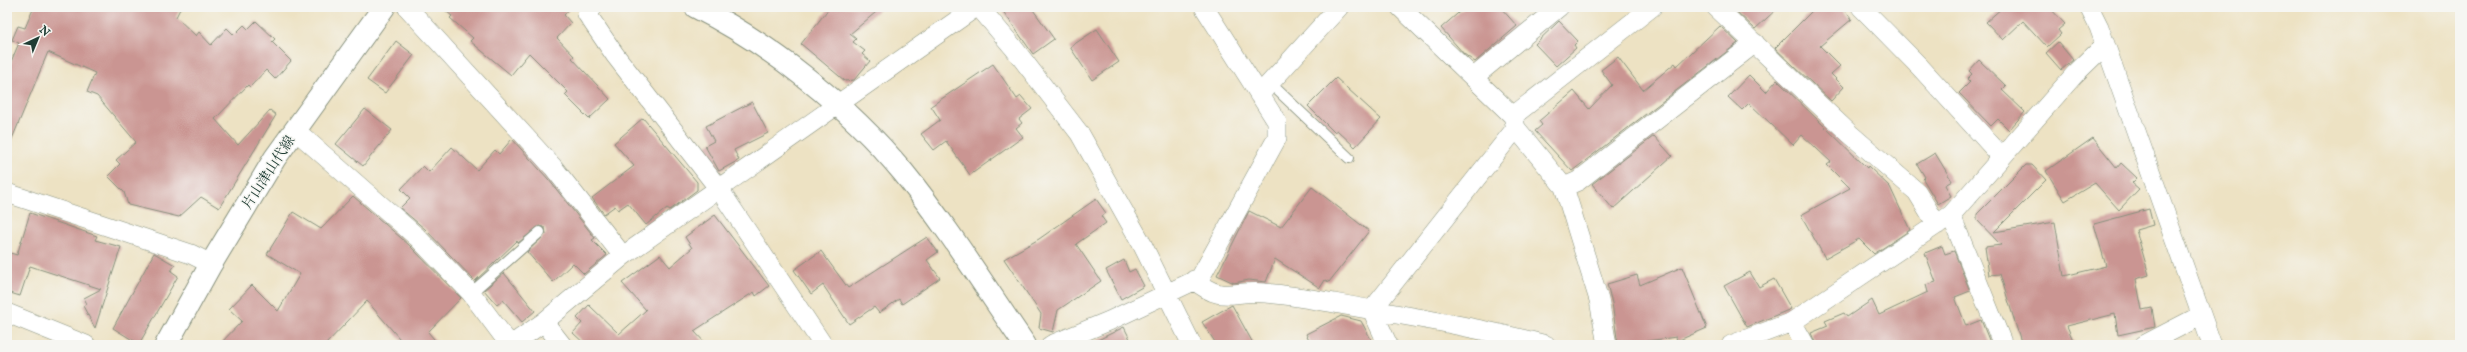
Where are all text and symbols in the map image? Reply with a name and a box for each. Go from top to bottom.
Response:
north arrow [18,18,58,58]
text: N [35,22,53,40]
street label: 片山津山代線 [238,132,299,213]

